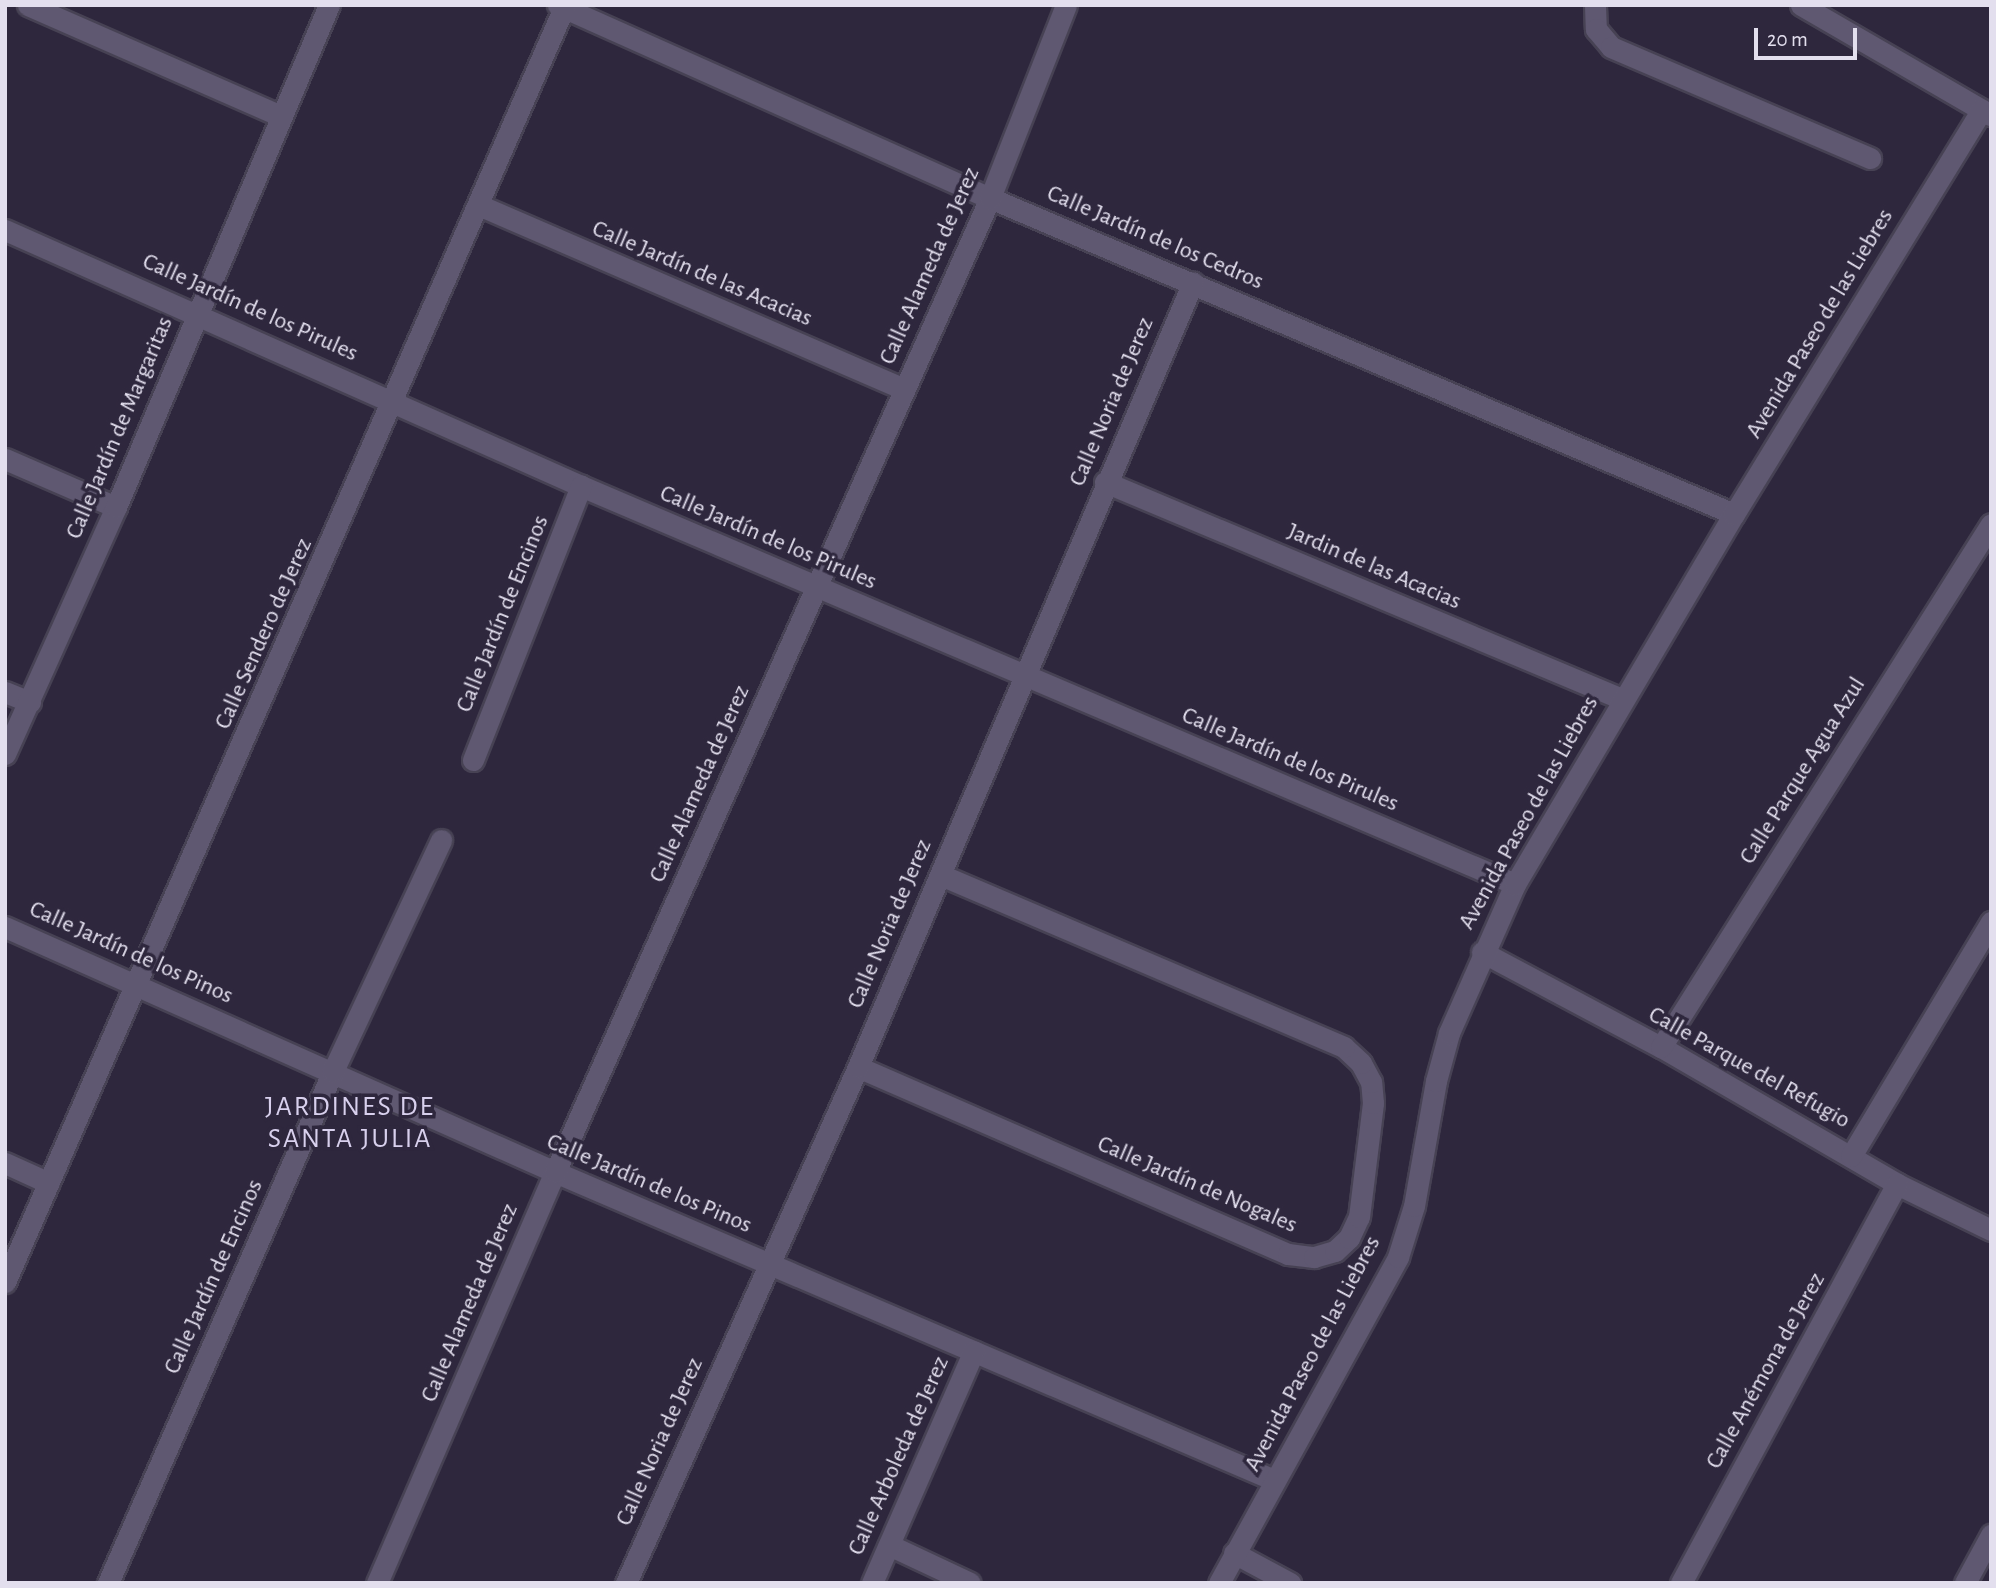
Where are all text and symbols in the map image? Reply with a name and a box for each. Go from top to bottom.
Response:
scale bar [1758,14,1861,58]
text: 20 m [1767,29,1808,50]
street label: Calle Alameda de Jerez [874,163,986,369]
street label: Calle Jardín de los Cedros [1042,179,1268,297]
street label: Avenida Paseo de las Liebres [1740,204,1900,444]
street label: Calle Jardín de las Acacias [588,215,816,333]
street label: Calle Jardín de los Pirules [138,248,362,368]
street label: Calle Jardín de Margaritas [60,312,180,544]
street label: Calle Noria de Jerez [1063,313,1161,491]
street label: Calle Jardín de los Pirules [655,479,881,597]
street label: Calle Jardín de Encinos [450,511,556,717]
street label: Jardin de las Acacias [1283,517,1465,617]
street label: Calle Sendero de Jerez [209,534,319,734]
street label: Calle Parque Agua Azul [1734,672,1872,870]
street label: Calle Alameda de Jerez [644,681,756,887]
street label: Avenida Paseo de las Liebres [1453,691,1605,935]
street label: Calle Jardín de los Pirules [1177,701,1403,819]
street label: Calle Noria de Jerez [841,835,939,1013]
street label: Calle Jardín de los Pinos [25,895,237,1011]
street label: Calle Parque del Refugio [1643,1001,1855,1135]
district label: JARDINES DE SANTA JULIA [266,1090,434,1156]
street label: Calle Jardín de los Pinos [542,1128,756,1240]
street label: Calle Jardín de Nogales [1093,1130,1301,1240]
street label: Calle Jardín de Encinos [158,1175,270,1379]
street label: Calle Alameda de Jerez [415,1199,525,1407]
street label: Avenida Paseo de las Liebres [1239,1231,1387,1477]
street label: Calle Anémona de Jerez [1700,1268,1832,1474]
street label: Calle Arboleda de Jerez [842,1352,956,1560]
street label: Calle Noria de Jerez [610,1354,710,1530]

